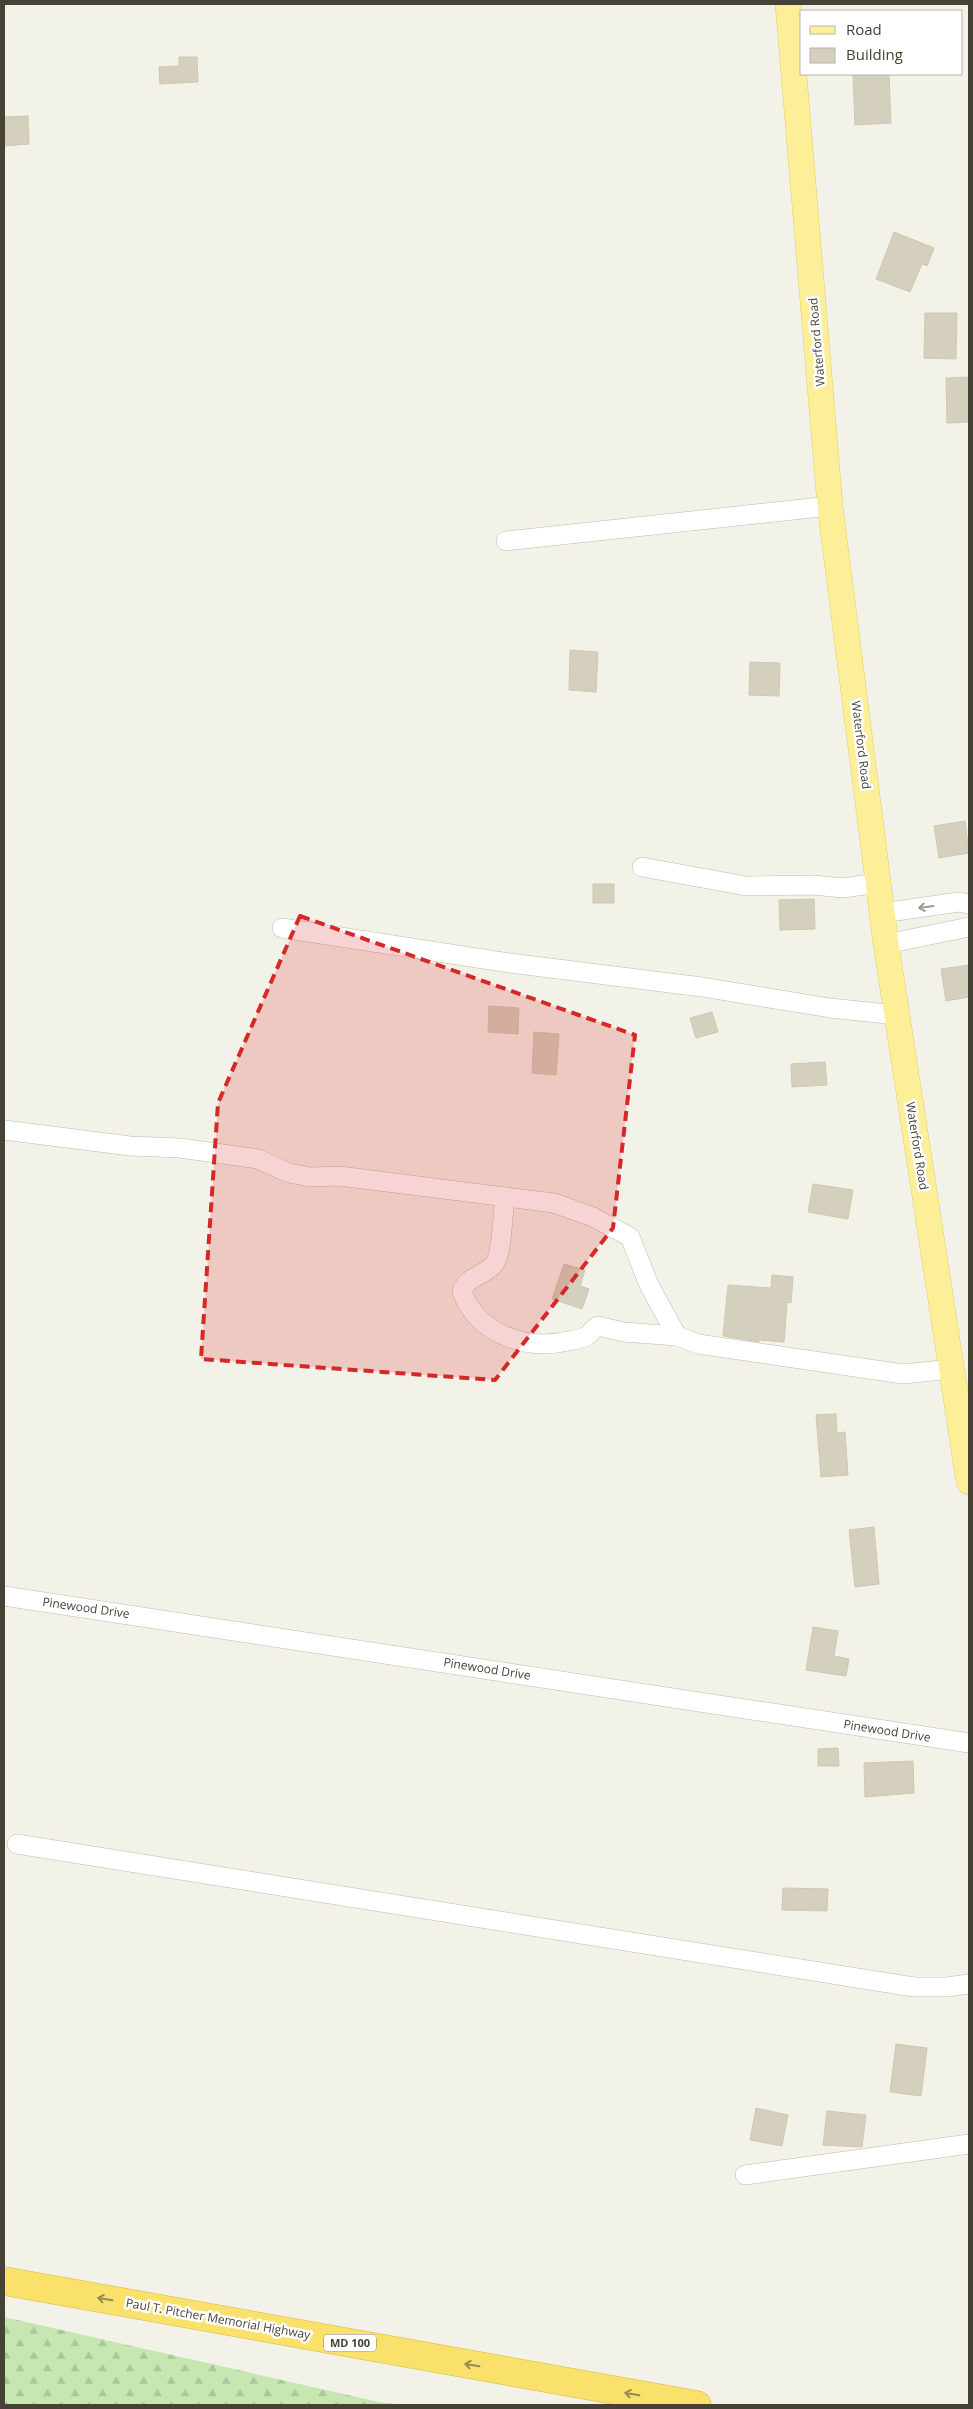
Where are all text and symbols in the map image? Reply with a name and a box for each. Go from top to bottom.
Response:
legend [800,10,963,75]
text: Road [846,19,882,39]
text: Building [846,44,903,64]
street label: Waterford Road [804,297,829,387]
street label: Waterford Road [848,700,875,790]
one-way arrow [918,902,934,912]
street label: Waterford Road [902,1101,933,1191]
street label: Pinewood Drive [41,1593,131,1622]
street label: Pinewood Drive [442,1653,532,1684]
street label: Pinewood Drive [842,1715,932,1746]
one-way arrow [98,2294,114,2304]
street label: Paul T. Pitcher Memorial Highway [125,2294,313,2343]
road number: MD 100 [324,2334,376,2352]
one-way arrow [464,2359,480,2369]
one-way arrow [624,2388,640,2398]

